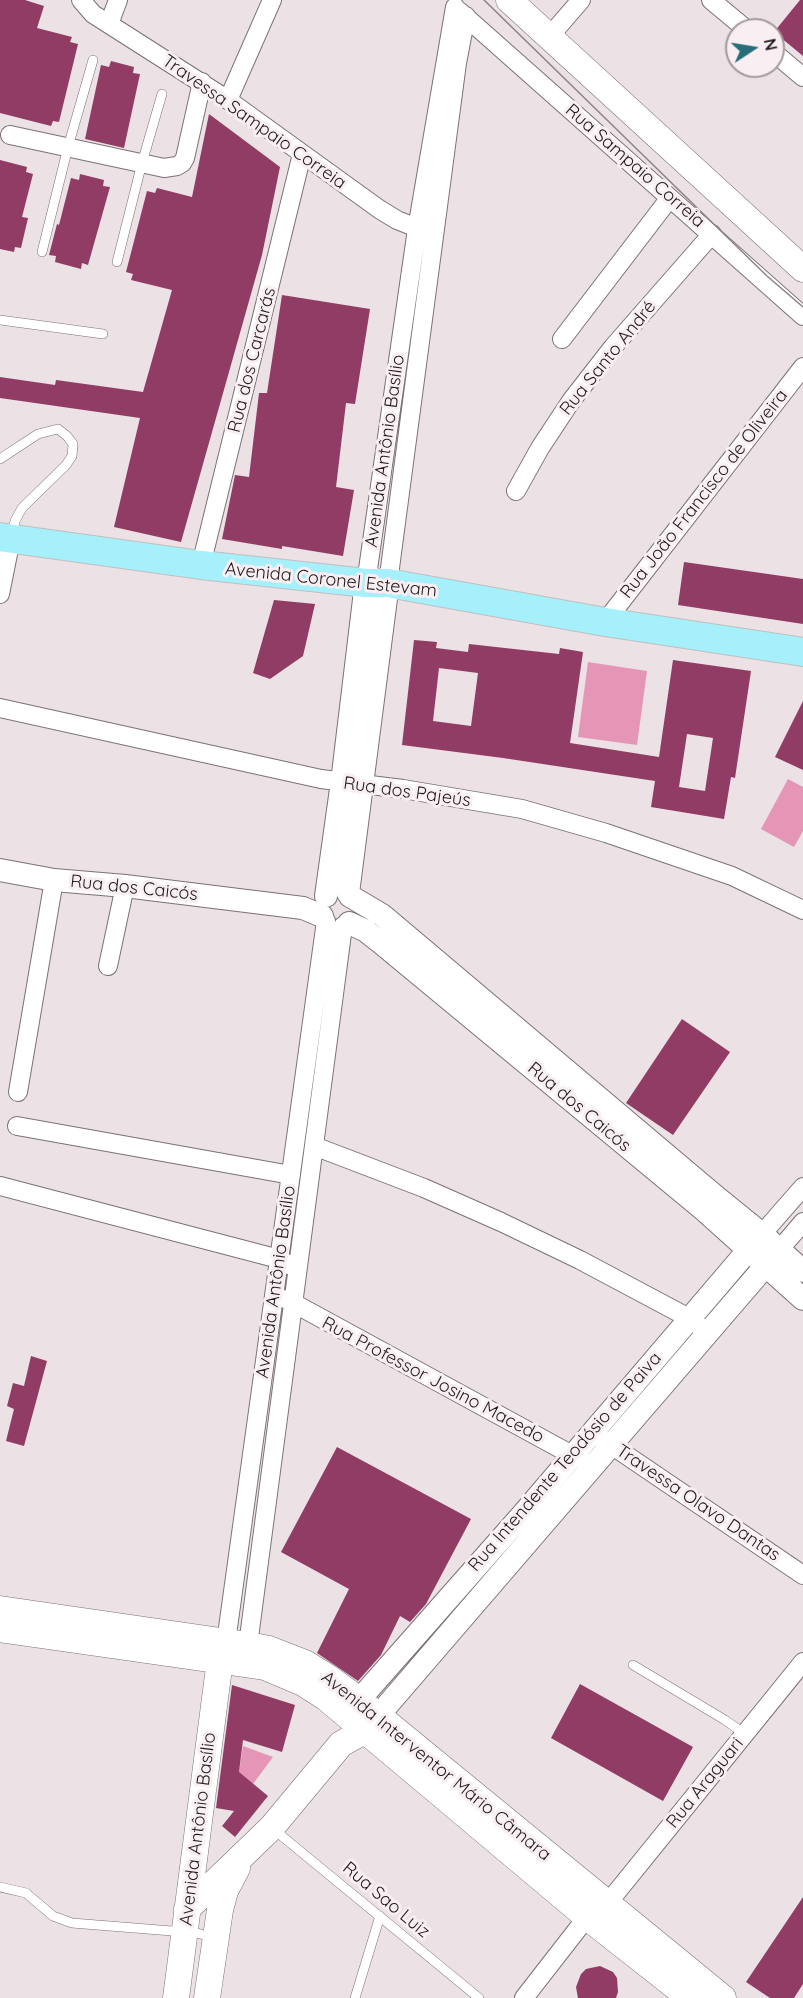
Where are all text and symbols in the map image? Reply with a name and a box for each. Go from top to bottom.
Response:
north arrow [725,18,785,78]
text: N [760,37,782,52]
street label: Travessa Sampaio Correia [158,50,350,194]
street label: Rua Sampaio Correia [561,100,709,232]
street label: Rua dos Carcarás [224,285,280,435]
street label: Rua Santo André [555,296,661,420]
street label: Avenida Antônio Basílio [361,353,409,549]
street label: Rua João Francisco de Oliveira [616,385,792,603]
street label: Avenida Coronel Estevam [224,558,438,602]
street label: Rua dos Pajeús [342,772,472,812]
street label: Rua dos Caicós [69,871,199,905]
street label: Rua dos Caicós [523,1058,635,1156]
street label: Avenida Antônio Basílio [252,1184,300,1380]
street label: Rua Professor Josino Macedo [318,1312,548,1448]
street label: Rua Intendente Teodósio de Paiva [464,1348,666,1576]
street label: Travessa Olavo Dantas [612,1440,784,1566]
street label: Avenida Interventor Mário Câmara [317,1667,555,1865]
street label: Avenida Antônio Basílio [175,1731,221,1927]
street label: Rua Araguari [662,1733,748,1833]
street label: Rua Sao Luiz [338,1857,434,1943]

